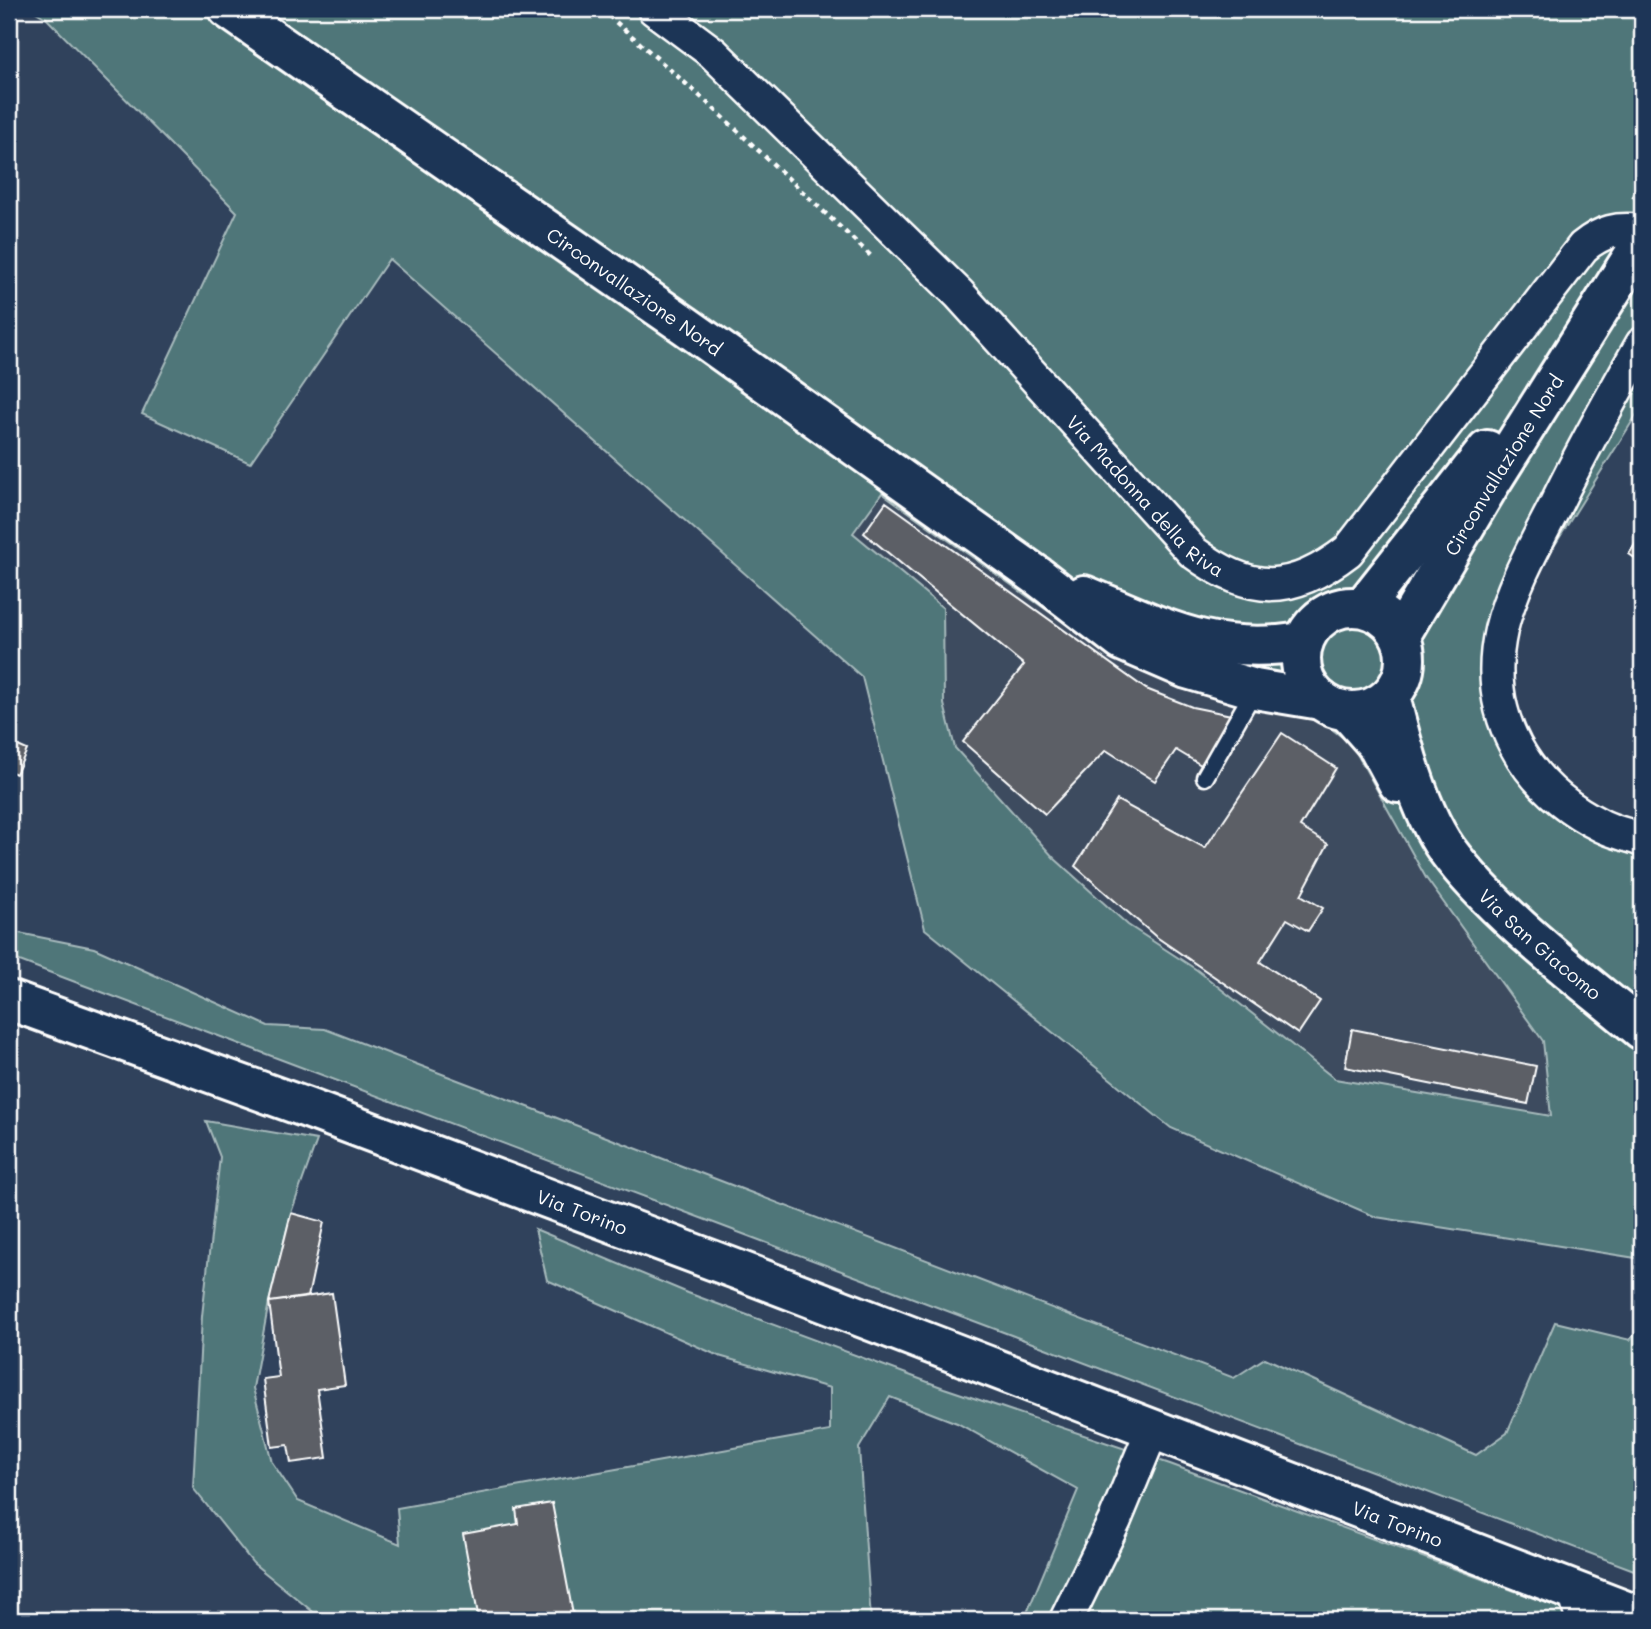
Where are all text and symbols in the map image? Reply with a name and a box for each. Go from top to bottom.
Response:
street label: Circonvallazione Nord [542,221,728,361]
street label: Circonvallazione Nord [1438,369,1568,560]
street label: Via Madonna della Riva [1062,409,1229,582]
street label: Via San Giacomo [1474,883,1607,1005]
street label: Via Torino [533,1183,631,1240]
street label: Via Torino [1349,1494,1447,1552]

